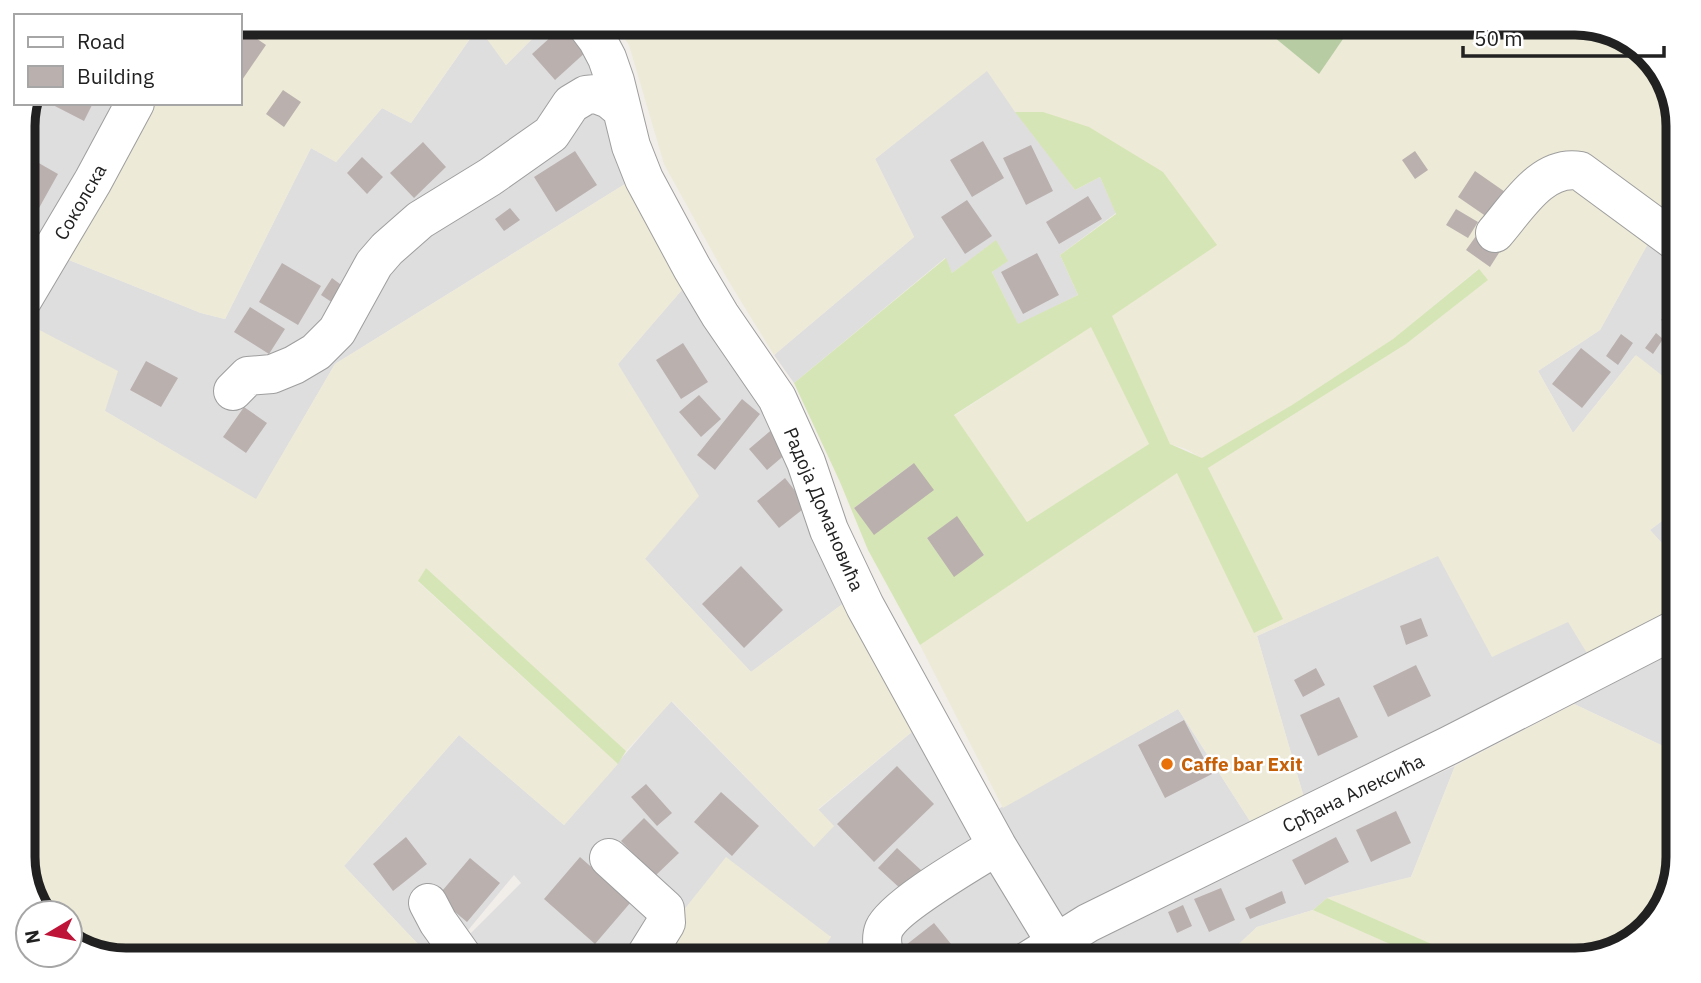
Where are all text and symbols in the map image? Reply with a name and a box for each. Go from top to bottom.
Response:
legend [14,14,242,105]
scale bar [1463,14,1664,58]
text: 50 m [1474,24,1523,52]
text: Road [77,27,125,55]
text: Building [77,62,154,90]
street label: Соколска [49,160,111,244]
street label: Радоја Домановића [779,424,869,594]
street label: Срђана Алексића [1278,748,1428,838]
place label: Caffe bar Exit [1181,752,1302,776]
marker: Caffe bar Exit [1159,756,1175,772]
north arrow [14,899,84,969]
text: N [19,928,45,946]

